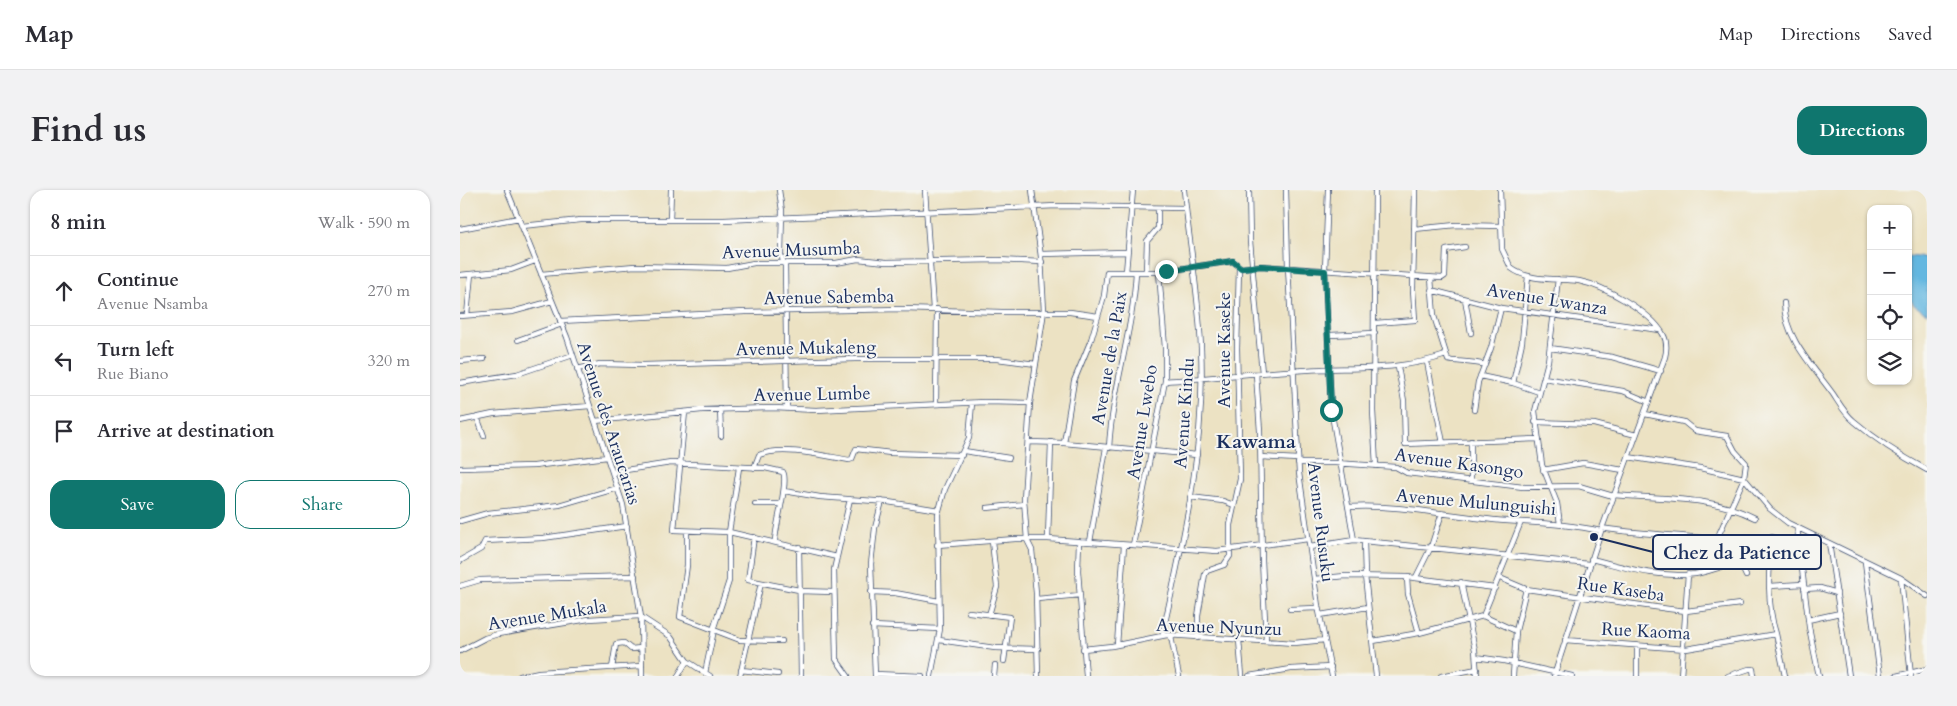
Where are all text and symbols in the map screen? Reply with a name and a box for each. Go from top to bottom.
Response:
text: Map [25,18,74,51]
text: Map [1719,22,1753,47]
text: Directions [1781,22,1860,47]
text: Saved [1888,22,1932,47]
text: Find us [30,106,146,154]
button: Directions [1797,106,1927,155]
map controls [1867,205,1912,385]
button: + [1867,205,1912,250]
text: 8 min [50,208,106,237]
text: Walk · 590 m [318,212,410,234]
street label: Avenue Musumba [721,236,861,265]
button: − [1867,250,1912,295]
route end [1155,260,1178,283]
text: Continue [97,267,179,293]
icon: ahead [50,277,78,305]
street label: Avenue Lwanza [1485,278,1610,321]
text: 270 m [368,280,410,302]
street label: Avenue Sabemba [764,284,895,311]
street label: Avenue de la Paix [1085,289,1134,427]
street label: Avenue Kaseke [1212,292,1237,408]
text: Avenue Nsamba [97,293,208,315]
button: locate [1867,295,1912,340]
street label: Avenue Mukaleng [736,335,877,362]
text: Turn left [97,337,174,363]
street label: Avenue des Araucarias [570,338,647,508]
button: layers [1867,340,1912,385]
icon: left [50,347,78,375]
text: 320 m [368,350,410,372]
street label: Avenue Kindu [1168,357,1201,469]
text: Rue Biano [97,363,168,385]
street label: Avenue Lwebo [1121,363,1164,481]
street label: Avenue Lumbe [753,381,871,408]
route start [1320,399,1343,422]
icon: arrive [50,417,78,445]
text: Arrive at destination [97,418,274,444]
district label: Kawama [1216,428,1296,455]
street label: Avenue Kasongo [1393,442,1525,485]
street label: Avenue Rusuku [1301,461,1340,584]
button: Save [50,480,225,529]
button: Share [235,480,410,529]
street label: Avenue Mulunguishi [1395,483,1557,522]
callout: Chez da Patience [1653,535,1821,569]
text: Chez da Patience [1663,540,1811,566]
street label: Rue Kaseba [1576,571,1667,608]
street label: Avenue Mukala [486,594,608,637]
street label: Avenue Nyunzu [1156,613,1283,642]
street label: Rue Kaoma [1601,617,1691,646]

